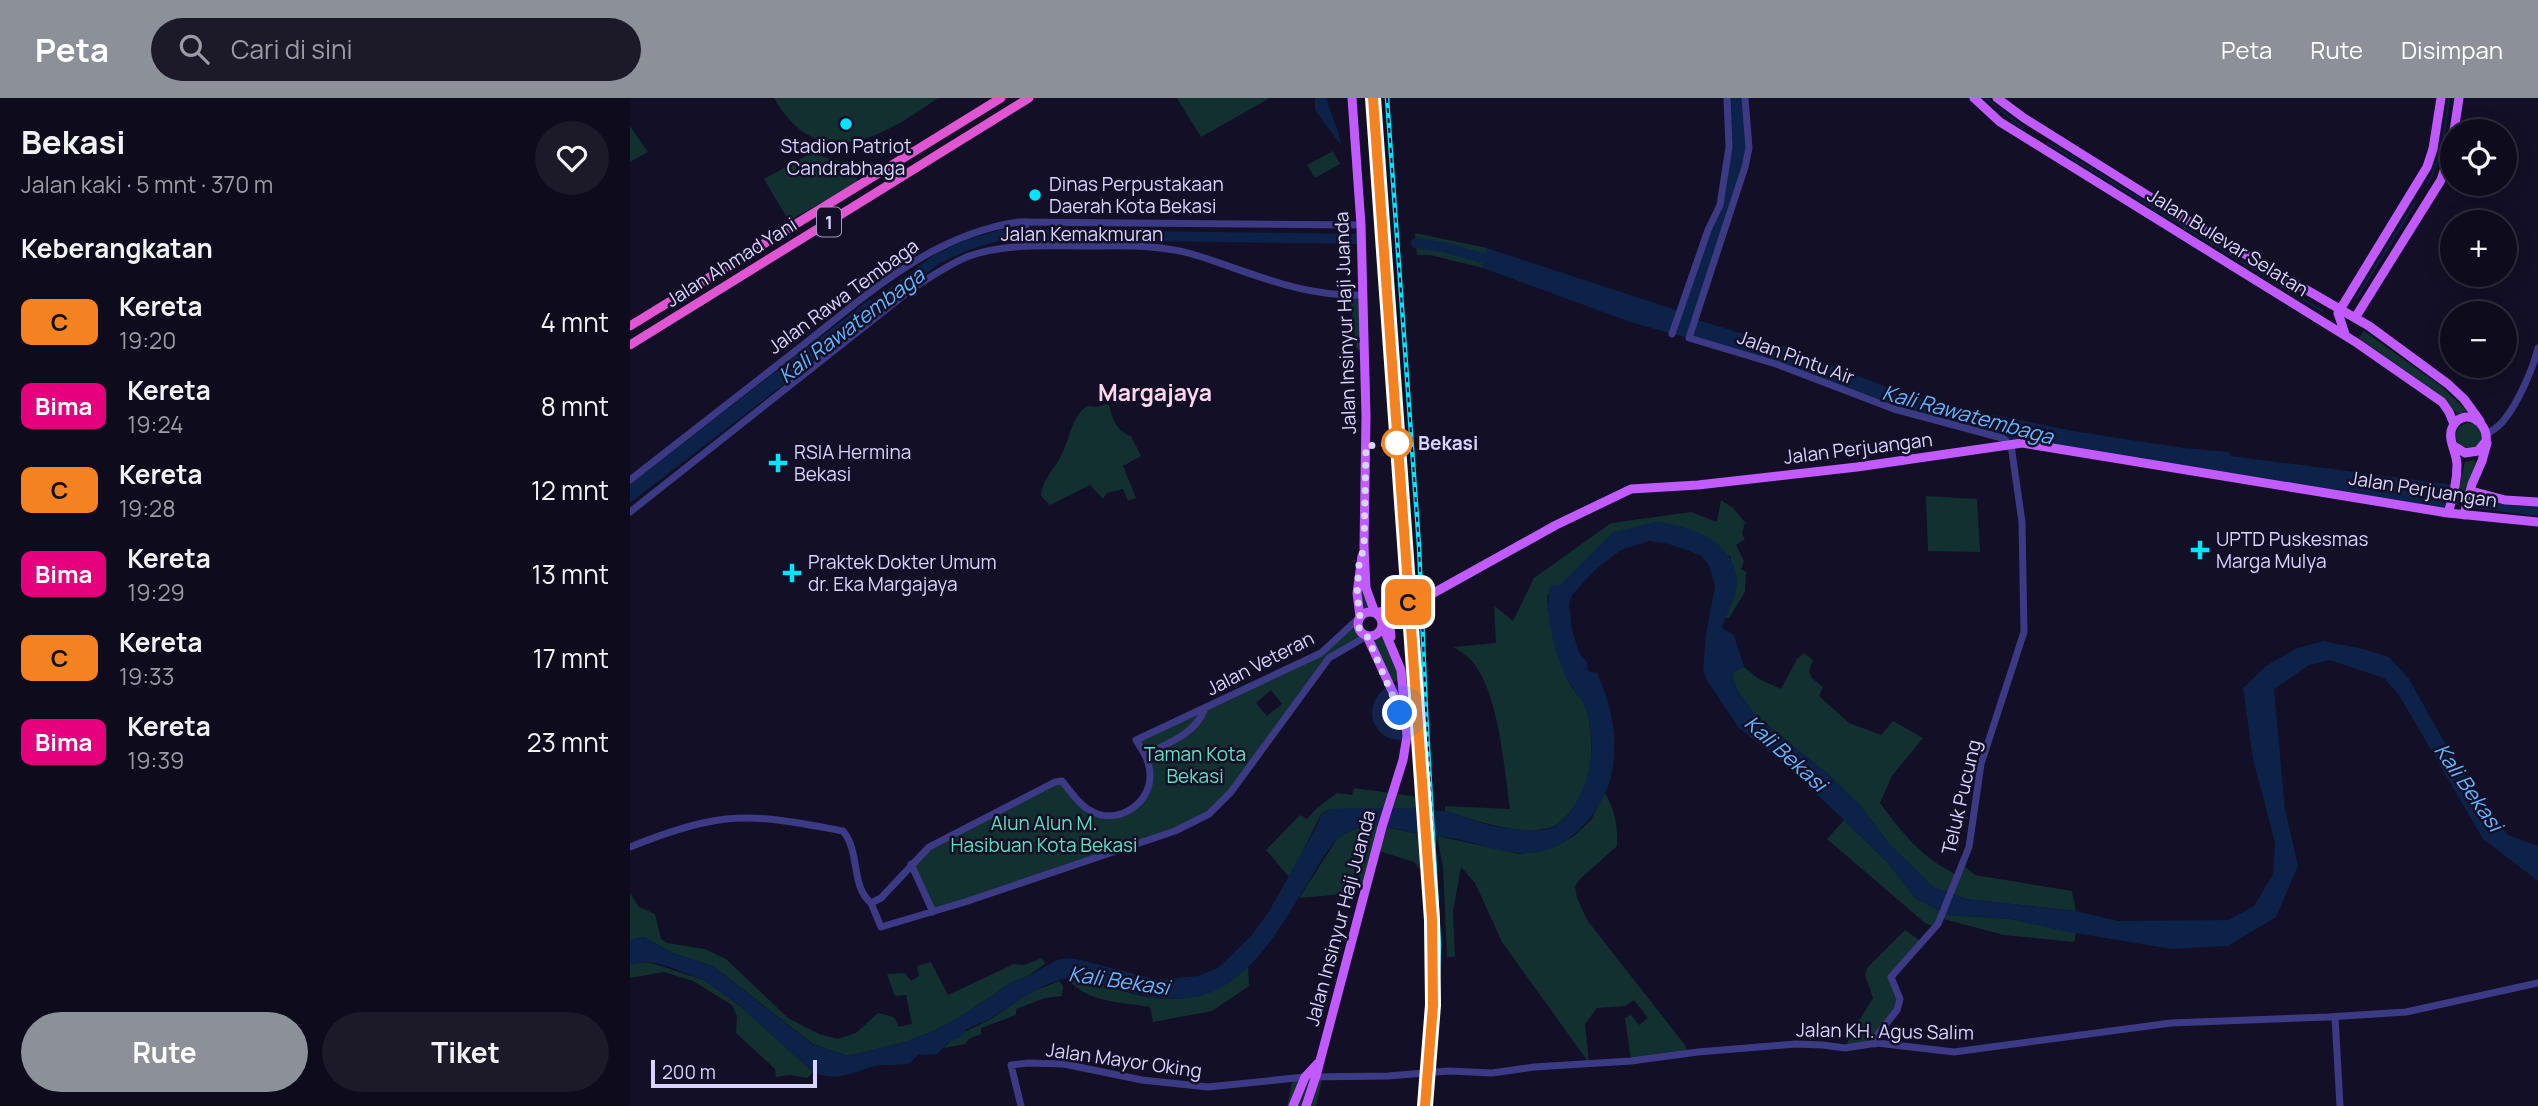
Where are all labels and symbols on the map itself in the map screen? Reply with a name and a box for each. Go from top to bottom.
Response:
marker: Stadion Patriot Candrabhaga [838,116,854,132]
place label: Stadion Patriot Candrabhaga [780,133,912,181]
place label: Dinas Perpustakaan Daerah Kota Bekasi [1049,171,1224,219]
street label: Jalan Bulevar Selatan [2143,182,2313,302]
marker: Dinas Perpustakaan Daerah Kota Bekasi [1027,187,1043,203]
road number: 1 [817,208,841,237]
street label: Jalan Ahmad Yani [661,211,801,313]
street label: Jalan Insinyur Haji Juanda [1328,211,1362,435]
street label: Jalan Kemakmuran [1001,221,1163,247]
street label: Jalan Rawa Tembaga [762,232,924,360]
water label: Kali Rawatembaga [772,260,931,389]
street label: Jalan Pintu Air [1734,324,1858,390]
district label: Margajaya [1098,376,1212,408]
water label: Kali Rawatembaga [1880,378,2058,451]
street label: Jalan Perjuangan [1782,426,1934,470]
marker: Bekasi [1382,428,1412,458]
place label: Bekasi [1418,430,1478,456]
place label: RSIA Hermina Bekasi [794,439,911,487]
marker: RSIA Hermina Bekasi [768,453,788,473]
street label: Jalan Perjuangan [2347,464,2499,514]
place label: UPTD Puskesmas Marga Mulya [2216,526,2368,574]
marker: UPTD Puskesmas Marga Mulya [2190,540,2210,560]
place label: Praktek Dokter Umum dr. Eka Margajaya [808,549,997,597]
marker: Praktek Dokter Umum dr. Eka Margajaya [782,563,802,583]
line badge: C [1385,579,1431,625]
street label: Jalan Veteran [1202,625,1318,701]
your location [1382,695,1417,730]
water label: Kali Bekasi [1739,709,1835,799]
street label: Teluk Pucung [1935,737,1987,857]
water label: Kali Bekasi [2428,737,2511,839]
park label: Taman Kota Bekasi [1144,741,1246,789]
street label: Jalan Insinyur Haji Juanda [1299,807,1381,1029]
park label: Alun Alun M. Hasibuan Kota Bekasi [950,810,1138,858]
water label: Kali Bekasi [1067,959,1174,1001]
street label: Jalan KH. Agus Salim [1796,1016,1974,1046]
street label: Jalan Mayor Oking [1044,1036,1204,1084]
scale bar [651,1057,817,1089]

